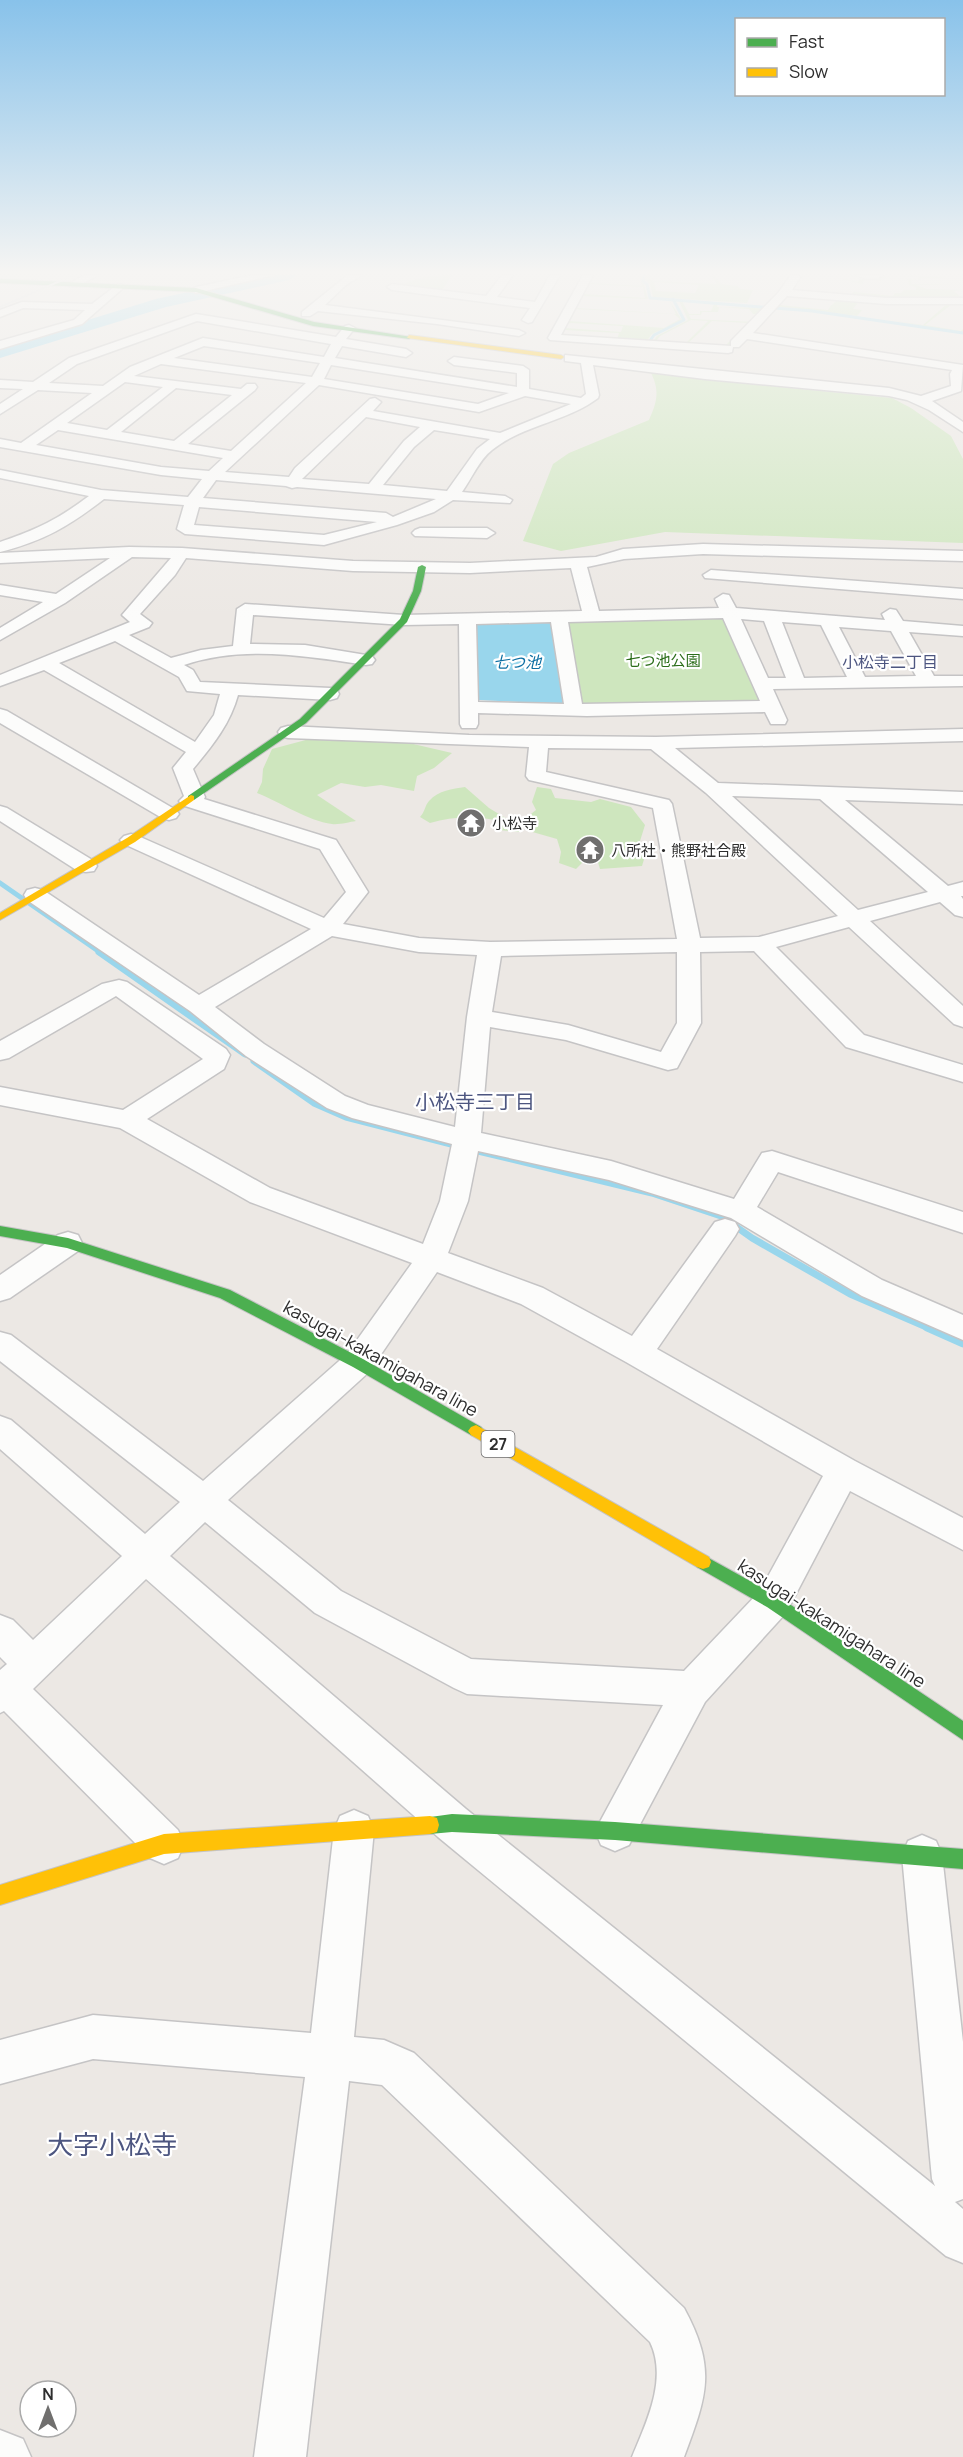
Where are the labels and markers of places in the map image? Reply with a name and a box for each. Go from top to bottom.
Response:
temple icon: 小松寺 [455,807,487,839]
place label: 小松寺 [492,813,537,834]
temple icon: 八所社・熊野社合殿 [574,834,606,866]
place label: 八所社・熊野社合殿 [611,840,746,861]

